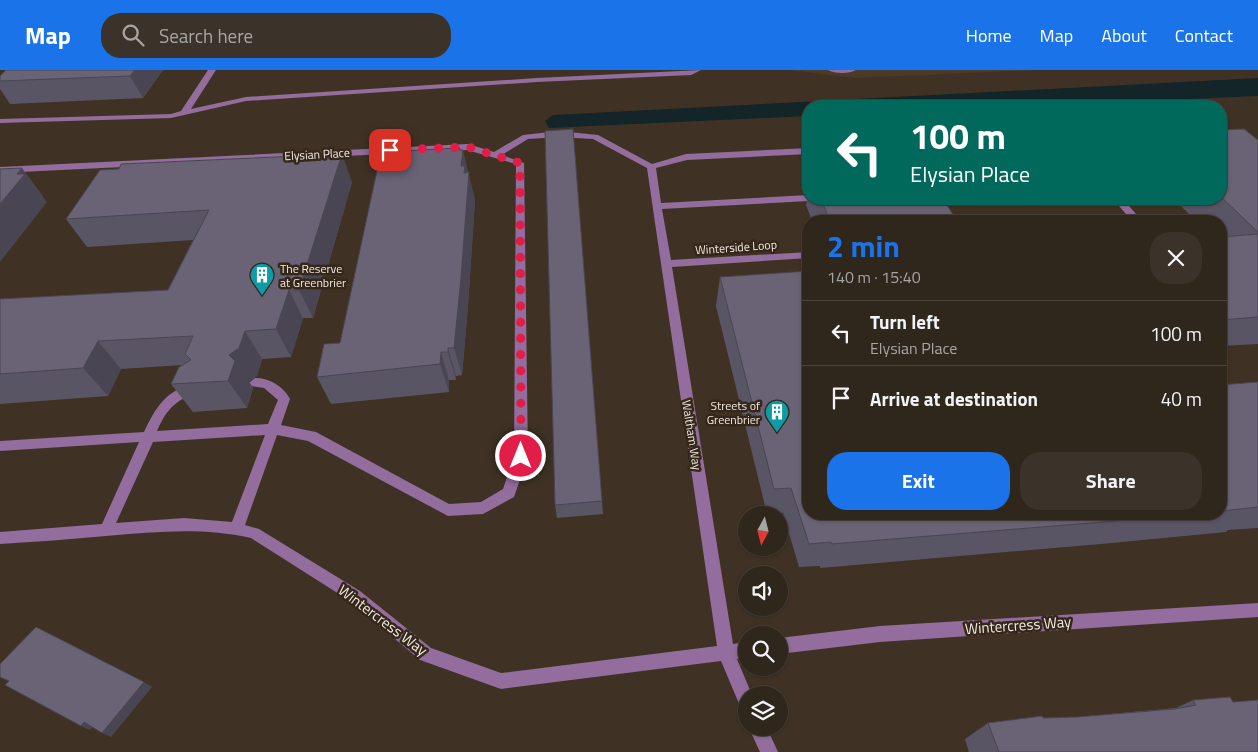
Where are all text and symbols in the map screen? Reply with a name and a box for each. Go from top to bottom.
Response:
search box [101,13,451,58]
text: Map [25,17,71,53]
icon: search [119,21,147,49]
text: Search here [159,21,253,50]
text: Home [966,22,1012,49]
text: Map [1040,22,1073,49]
text: About [1101,22,1147,49]
text: Contact [1175,22,1233,49]
text: 100 m [910,109,1006,163]
icon: left [827,120,892,185]
pin [369,129,411,171]
icon: arrive [376,136,404,164]
street label: Elysian Place [284,143,350,165]
text: Elysian Place [910,157,1030,191]
text: 2 min [827,223,900,269]
button: close [1150,232,1202,284]
street label: Winterside Loop [694,235,778,259]
place label: The Reserve at Greenbrier [280,259,346,292]
building icon: The Reserve at Greenbrier [249,262,275,296]
text: 140 m · 15:40 [827,265,921,289]
text: Turn left [870,307,940,336]
icon: left [827,319,855,347]
text: 100 m [1150,319,1202,348]
text: Elysian Place [870,336,957,360]
icon: arrive [827,384,855,412]
text: Arrive at destination [870,384,1038,413]
text: 40 m [1161,384,1202,413]
place label: Streets of Greenbrier [707,396,760,429]
street label: Waltham Way [677,399,707,472]
building icon: Streets of Greenbrier [764,399,790,433]
position arrow [494,429,546,481]
button: Exit [827,452,1010,510]
button: Share [1020,452,1202,510]
north arrow [738,506,788,556]
map controls [738,506,788,736]
button: sound [738,566,788,616]
street label: Wintercress Way [334,579,432,661]
street label: Wintercress Way [964,610,1072,640]
button: search [738,626,788,676]
button: layers [738,686,788,736]

